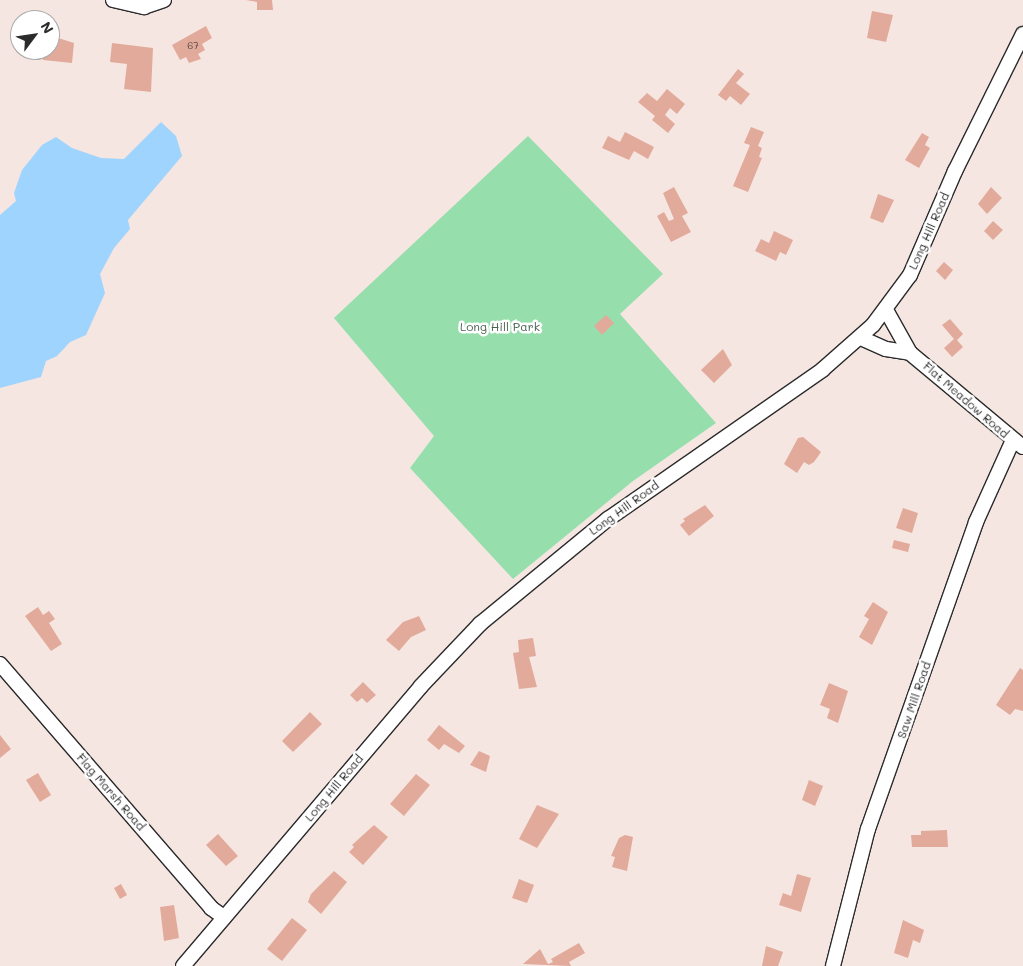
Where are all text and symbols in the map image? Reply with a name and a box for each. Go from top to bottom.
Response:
north arrow [10,10,60,60]
text: N [37,18,58,37]
house number: 67 [187,40,199,52]
street label: Long Hill Road [906,190,952,272]
park label: Long Hill Park [460,320,540,334]
street label: Flat Meadow Road [920,359,1012,441]
street label: Long Hill Road [586,478,662,538]
street label: Saw Mill Road [894,660,934,740]
street label: Flag Marsh Road [74,751,148,833]
street label: Long Hill Road [302,752,366,824]

